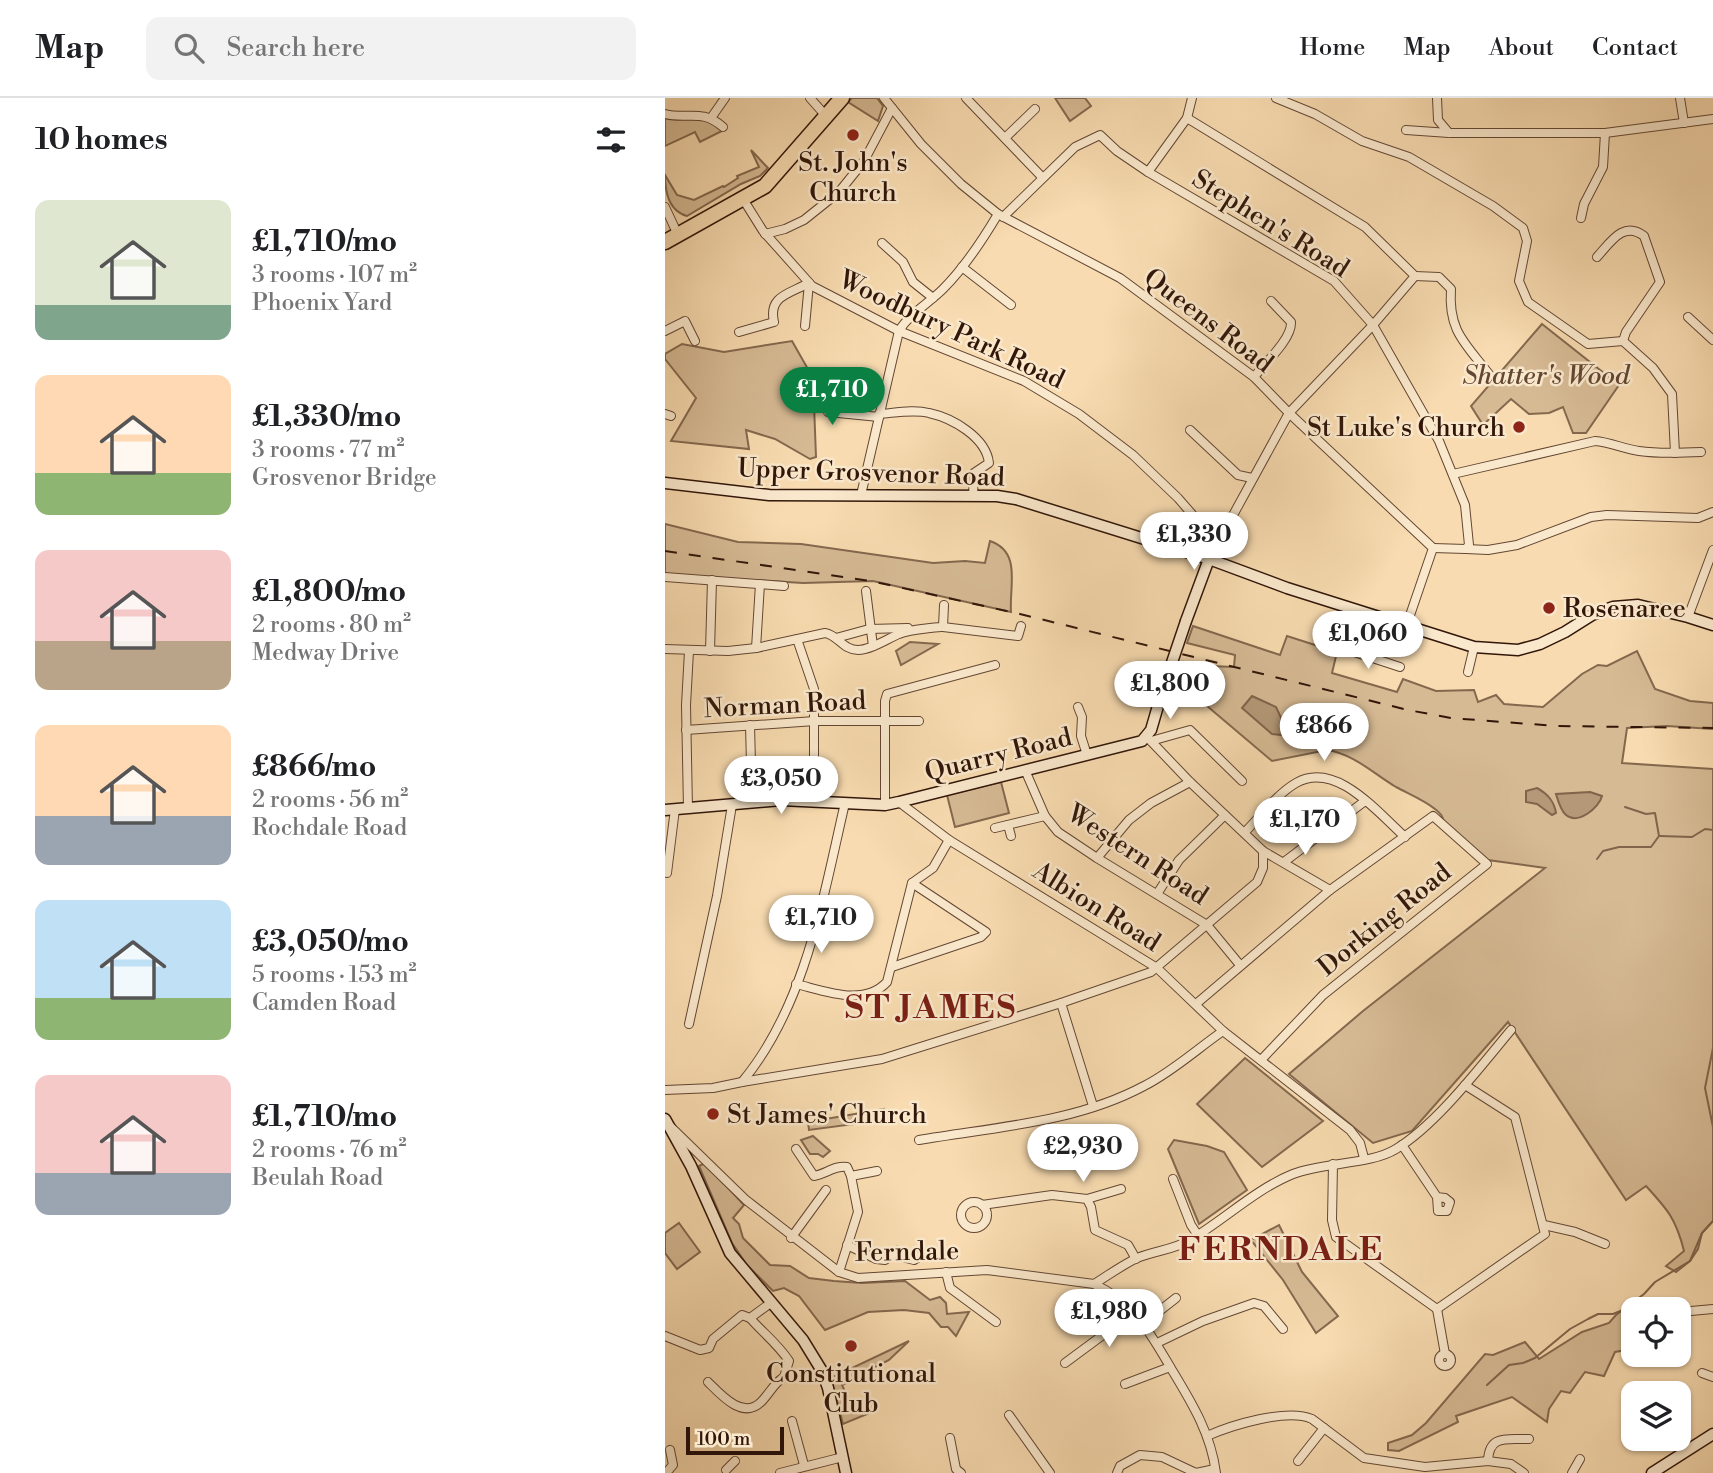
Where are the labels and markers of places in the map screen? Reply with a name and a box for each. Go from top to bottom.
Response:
marker: St. John's Church [845,127,861,143]
place label: St. John's Church [798,147,908,209]
pin: £1,710 [775,368,889,427]
place label: St Luke's Church [1307,412,1505,444]
marker: St Luke's Church [1511,419,1527,435]
pin: £1,330 [1137,512,1251,572]
place label: Rosenaree [1563,593,1686,625]
marker: Rosenaree [1541,600,1557,616]
pin: £1,060 [1311,612,1425,671]
pin: £1,800 [1113,662,1227,721]
pin: £866 [1283,704,1365,763]
pin: £3,050 [724,756,838,816]
pin: £1,170 [1248,798,1362,857]
pin: £1,710 [764,896,878,955]
place label: St James' Church [727,1099,927,1131]
marker: St James' Church [705,1106,721,1122]
pin: £2,930 [1026,1124,1140,1184]
pin: £1,980 [1052,1290,1166,1349]
marker: Constitutional Club [843,1338,859,1354]
place label: Constitutional Club [766,1358,936,1420]

